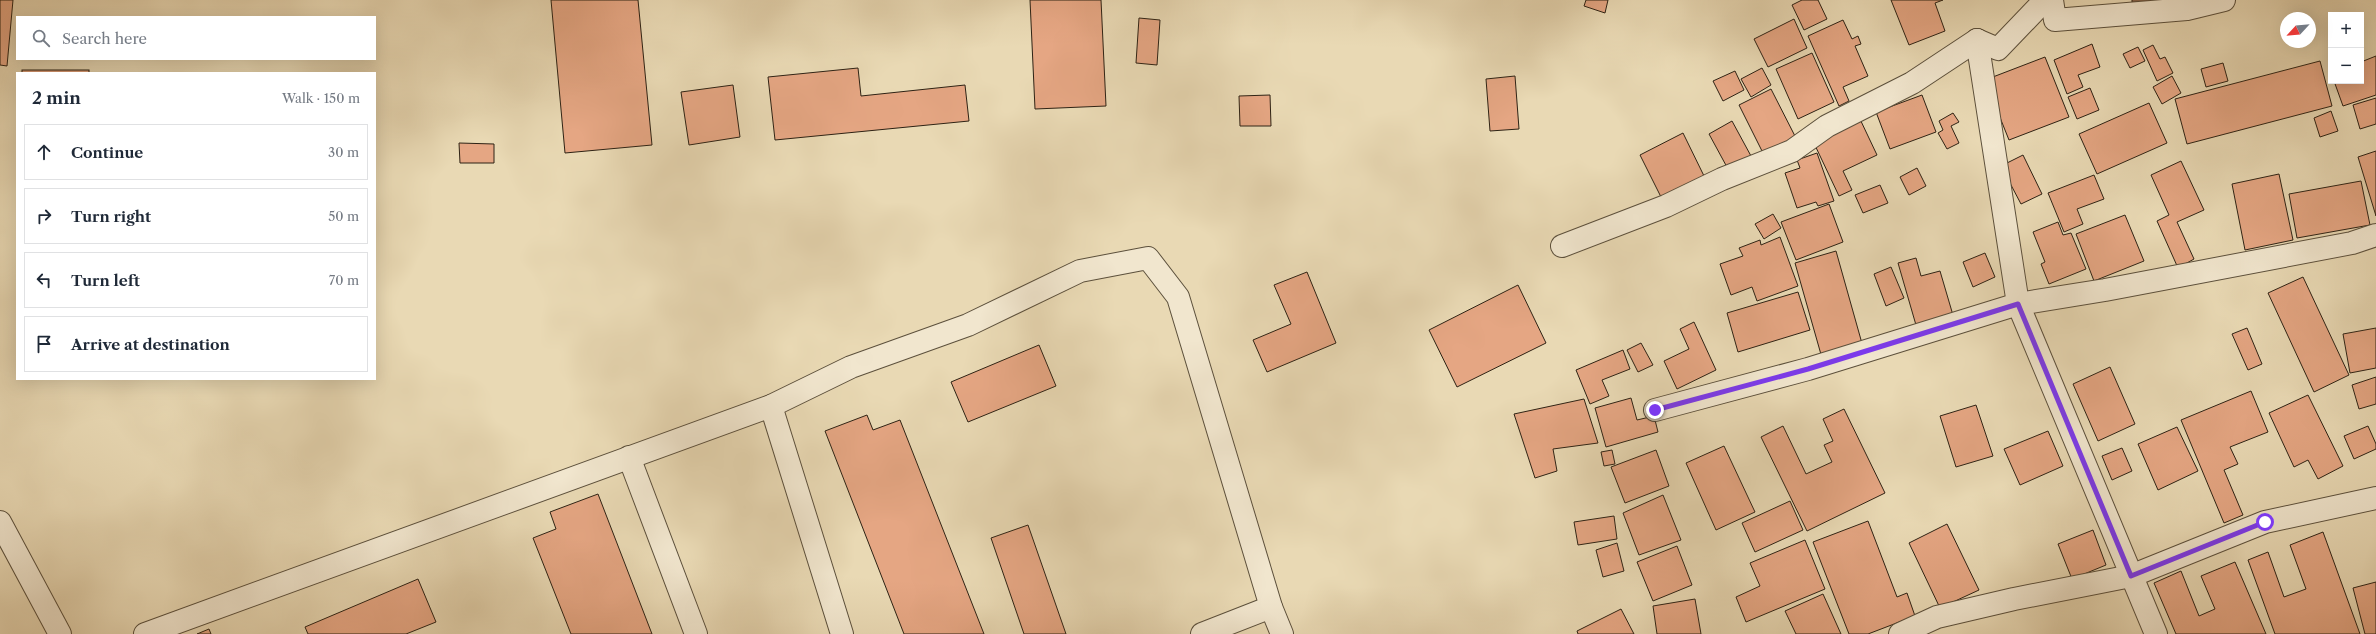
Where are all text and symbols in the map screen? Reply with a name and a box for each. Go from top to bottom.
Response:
north arrow [2280,12,2316,48]
map controls [2328,12,2364,84]
button: + [2328,12,2364,48]
search box [16,16,376,60]
icon: search [30,27,52,49]
text: Search here [62,29,147,48]
button: − [2328,48,2364,84]
text: 2 min [32,88,81,108]
text: Walk · 150 m [282,90,360,106]
icon: ahead [33,141,55,163]
text: Continue [71,143,143,162]
text: 30 m [328,144,359,160]
icon: right [33,205,55,227]
text: Turn right [71,207,151,226]
text: 50 m [328,208,359,224]
icon: left [33,269,55,291]
text: Turn left [71,271,140,290]
text: 70 m [329,272,359,288]
icon: arrive [33,333,55,355]
text: Arrive at destination [71,335,230,354]
route end [1646,401,1664,419]
route start [2256,513,2274,531]

